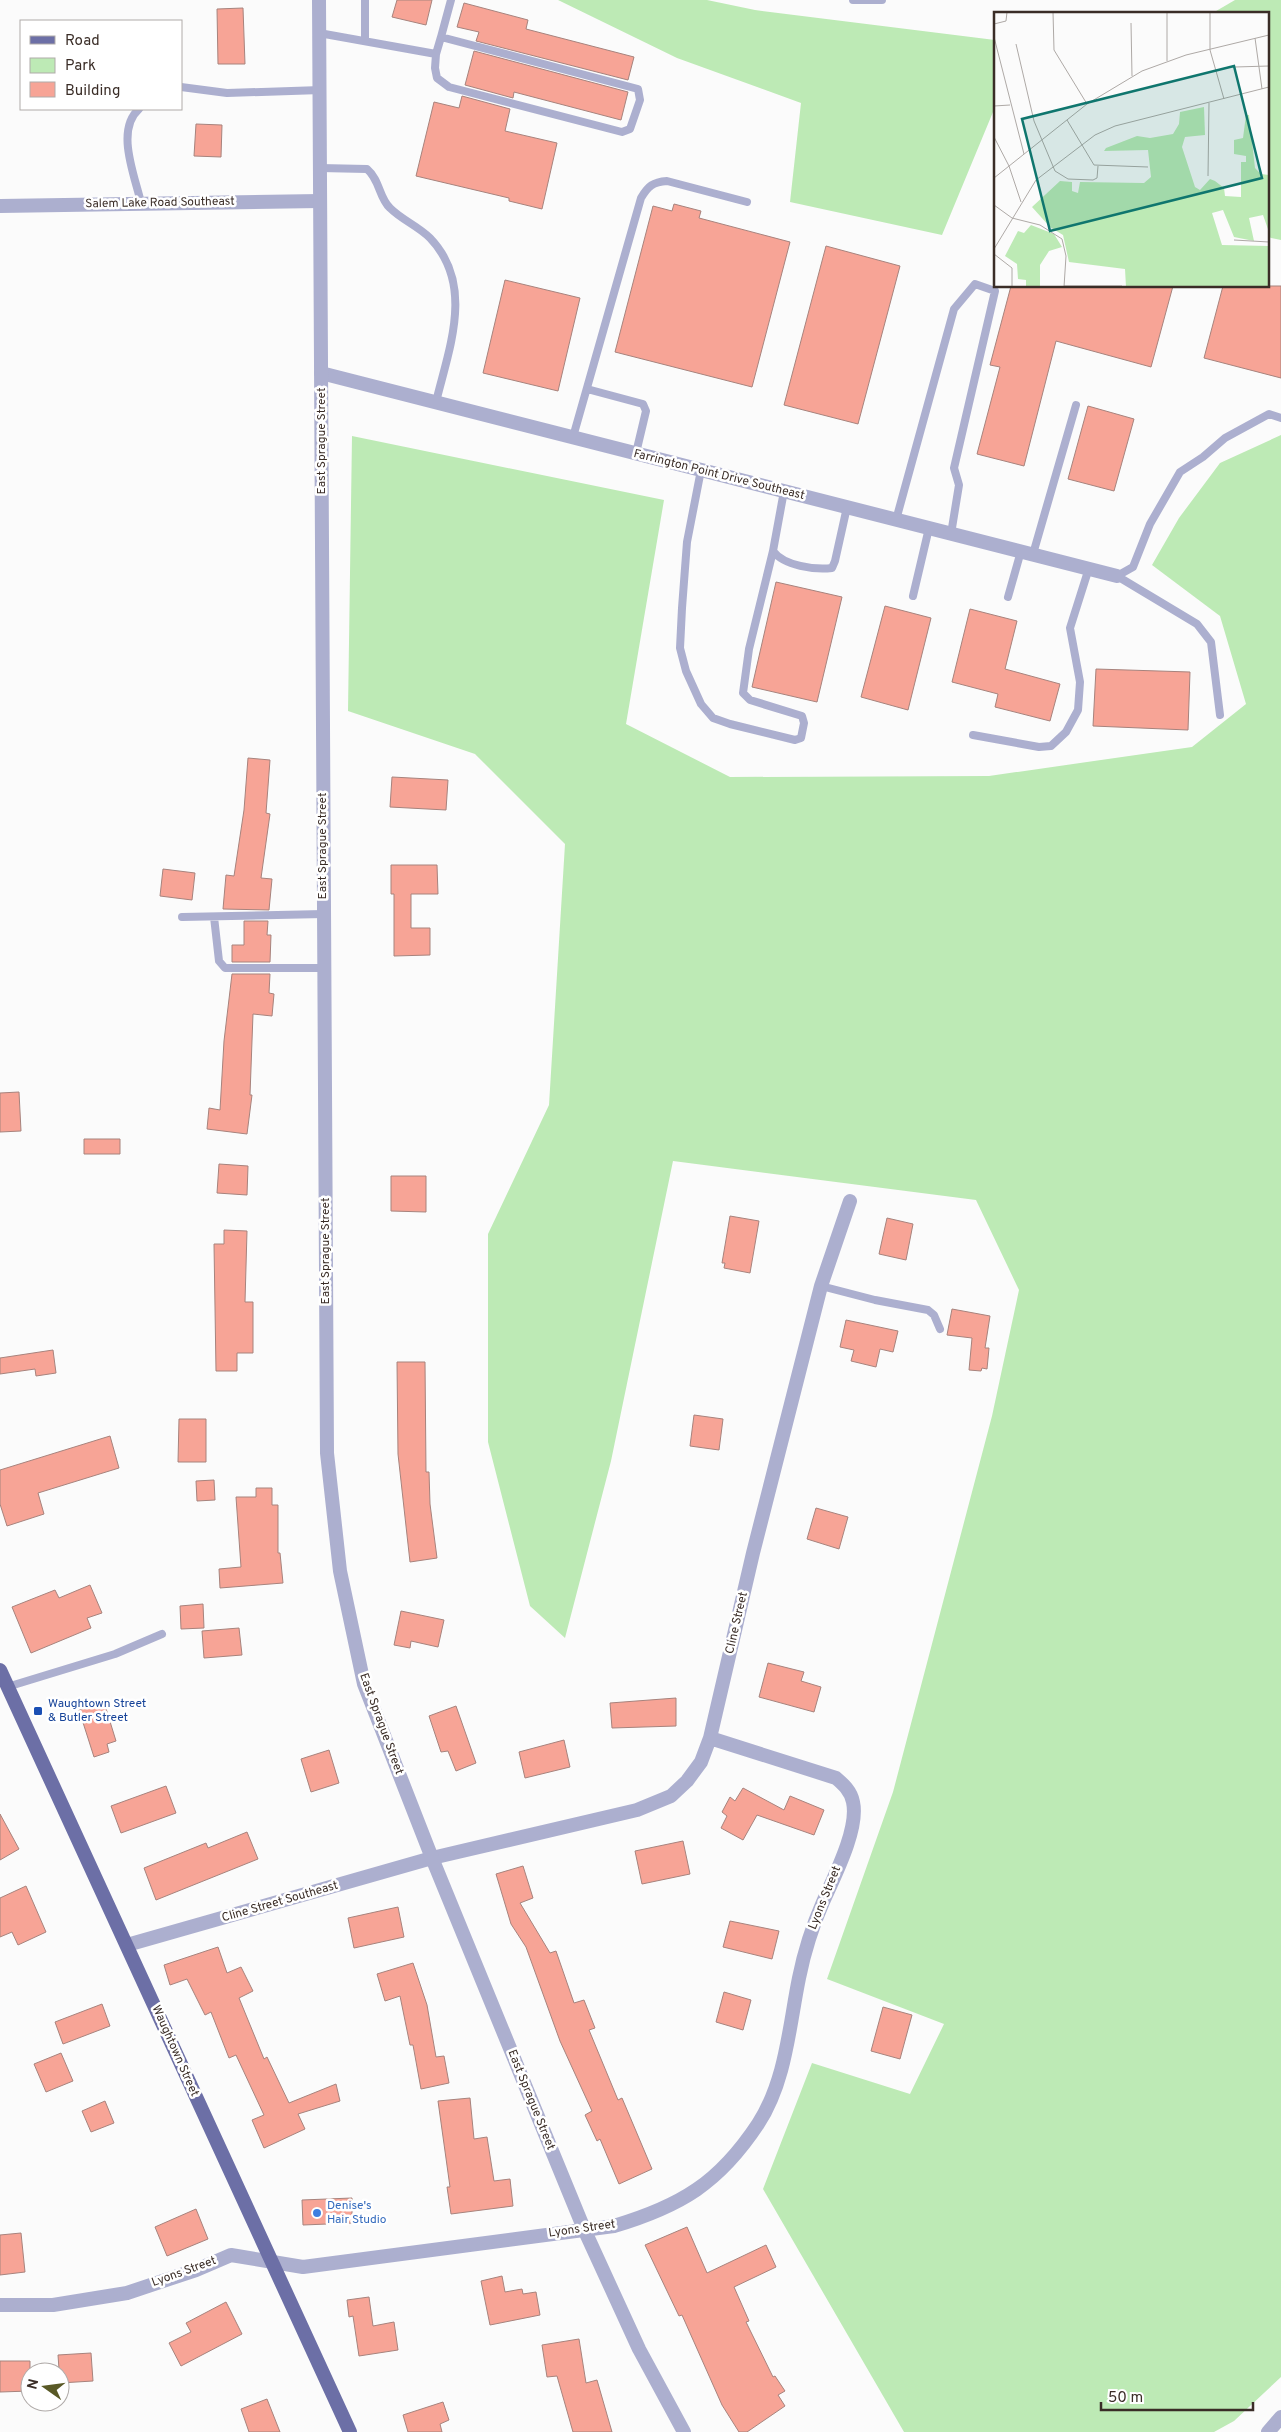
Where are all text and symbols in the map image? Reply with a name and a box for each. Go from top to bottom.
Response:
inset map [994,12,1268,288]
legend [20,20,182,110]
text: Road [65,32,100,51]
text: Park [65,57,96,76]
text: Building [65,82,120,101]
street label: Salem Lake Road Southeast [85,194,235,212]
street label: East Sprague Street [314,388,330,494]
street label: Farrington Point Drive Southeast [632,446,806,504]
street label: East Sprague Street [315,793,331,899]
street label: East Sprague Street [318,1198,334,1304]
street label: Cline Street [722,1590,752,1656]
street label: East Sprague Street [355,1671,407,1777]
place label: Waughtown Street & Butler Street [48,1696,146,1726]
marker: Waughtown Street & Butler Street [32,1705,44,1717]
street label: Lyons Street [805,1864,845,1932]
street label: Cline Street Southeast [220,1878,340,1926]
street label: Waughtown Street [148,2003,202,2099]
street label: East Sprague Street [504,2047,558,2153]
place label: Denise's Hair Studio [327,2198,387,2228]
marker: Denise's Hair Studio [311,2207,323,2219]
street label: Lyons Street [548,2216,616,2242]
street label: Lyons Street [150,2253,218,2291]
north arrow [20,2362,70,2412]
text: N [24,2377,43,2391]
scale bar [1101,2380,1254,2412]
text: 50 m [1108,2389,1143,2408]

